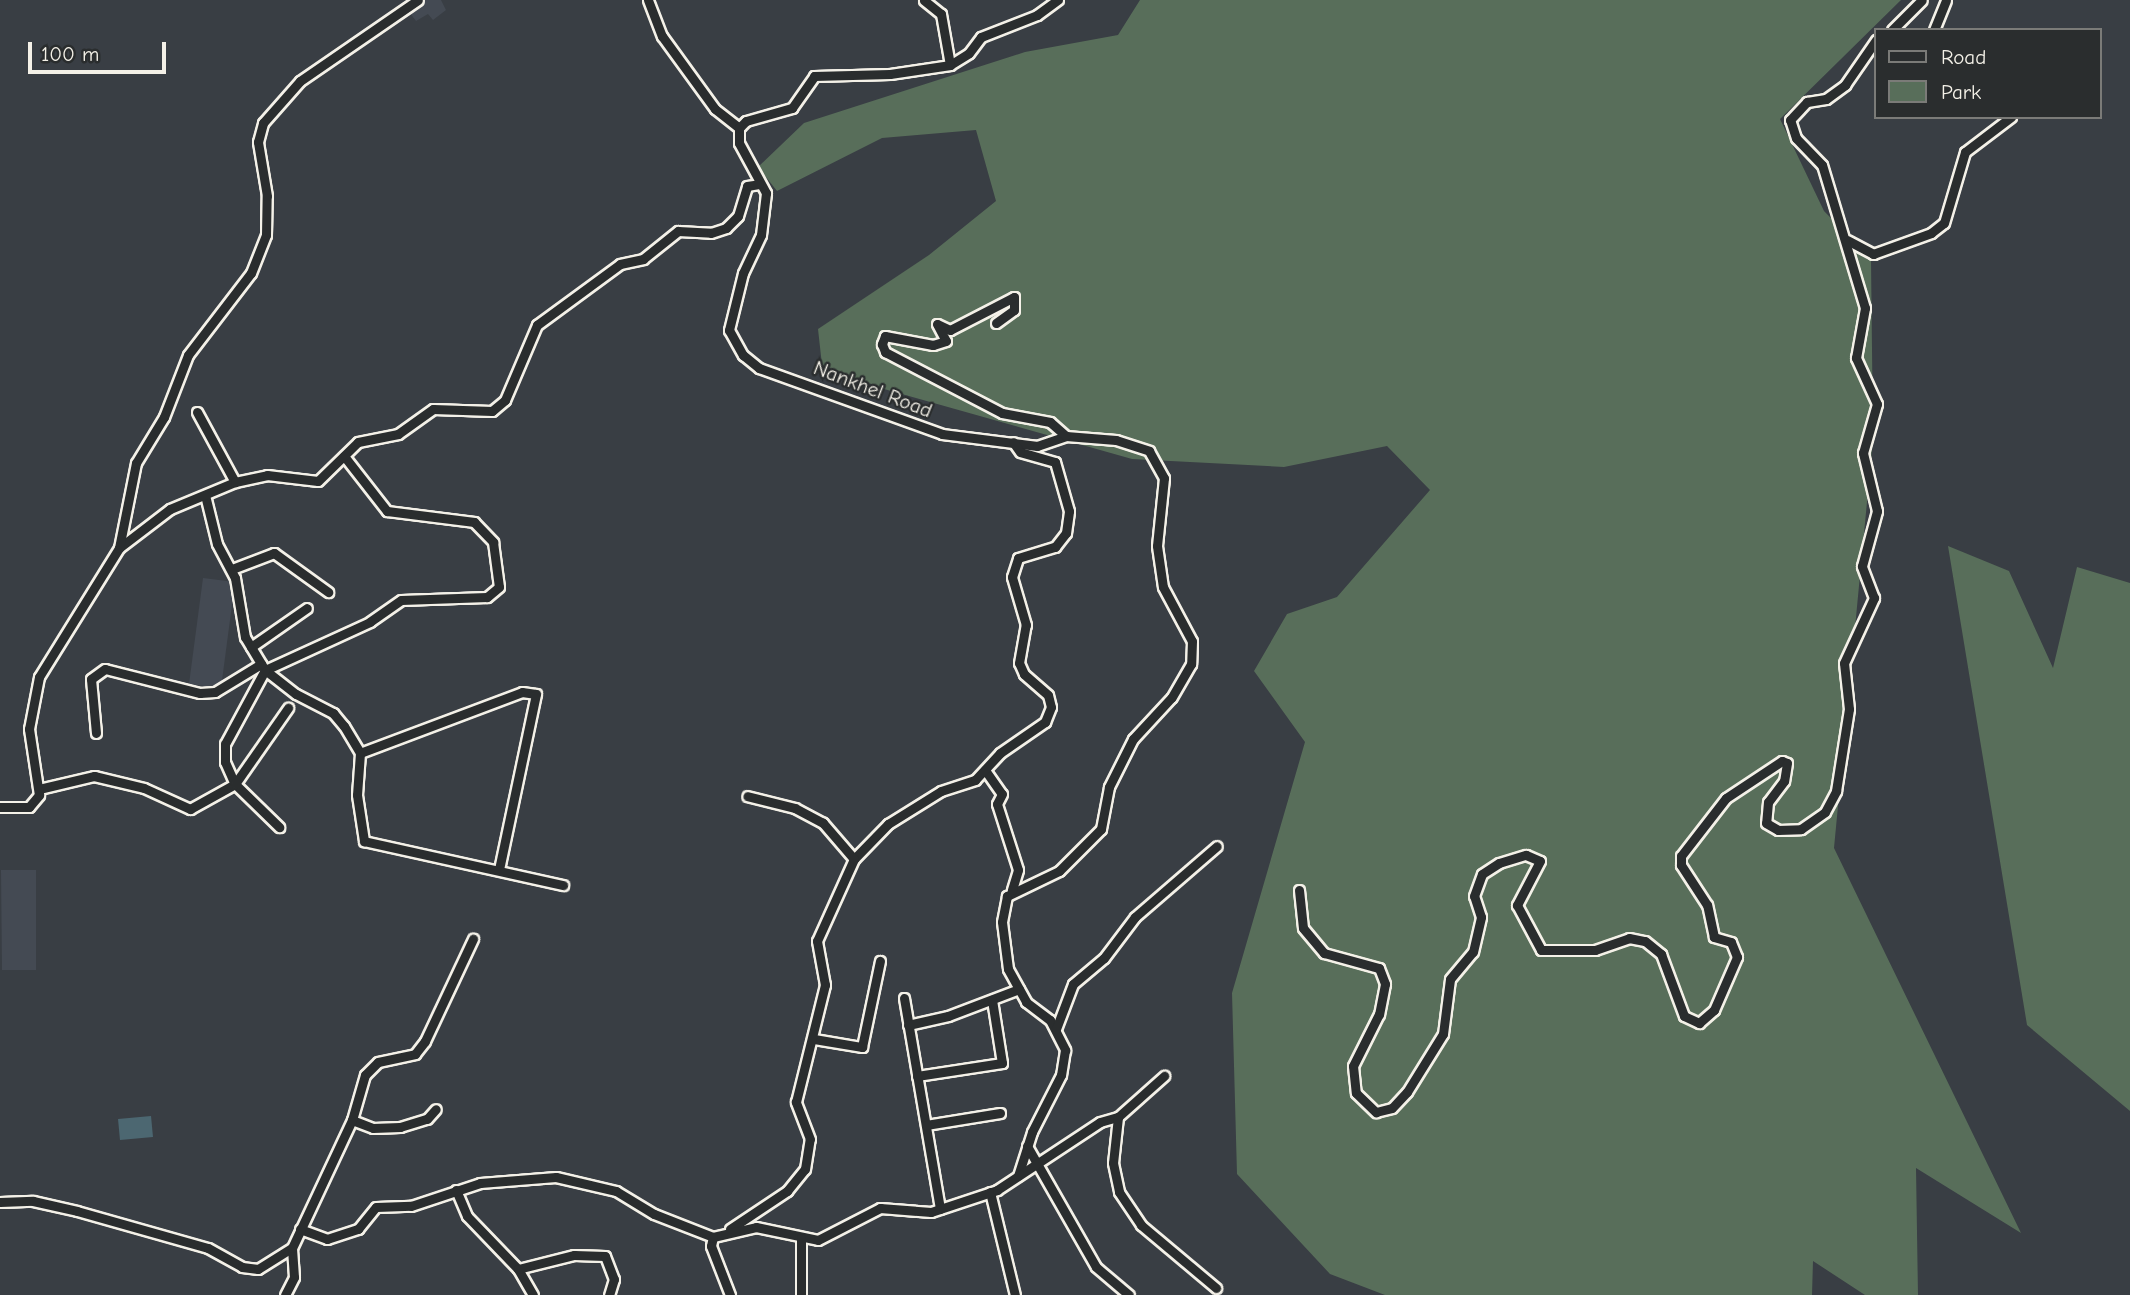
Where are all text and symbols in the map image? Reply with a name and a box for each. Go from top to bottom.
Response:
scale bar [32,28,170,72]
legend [1874,28,2102,119]
text: 100 m [41,42,99,66]
text: Road [1941,45,1986,69]
text: Park [1941,80,1981,104]
street label: Nankhel Road [810,355,936,423]

